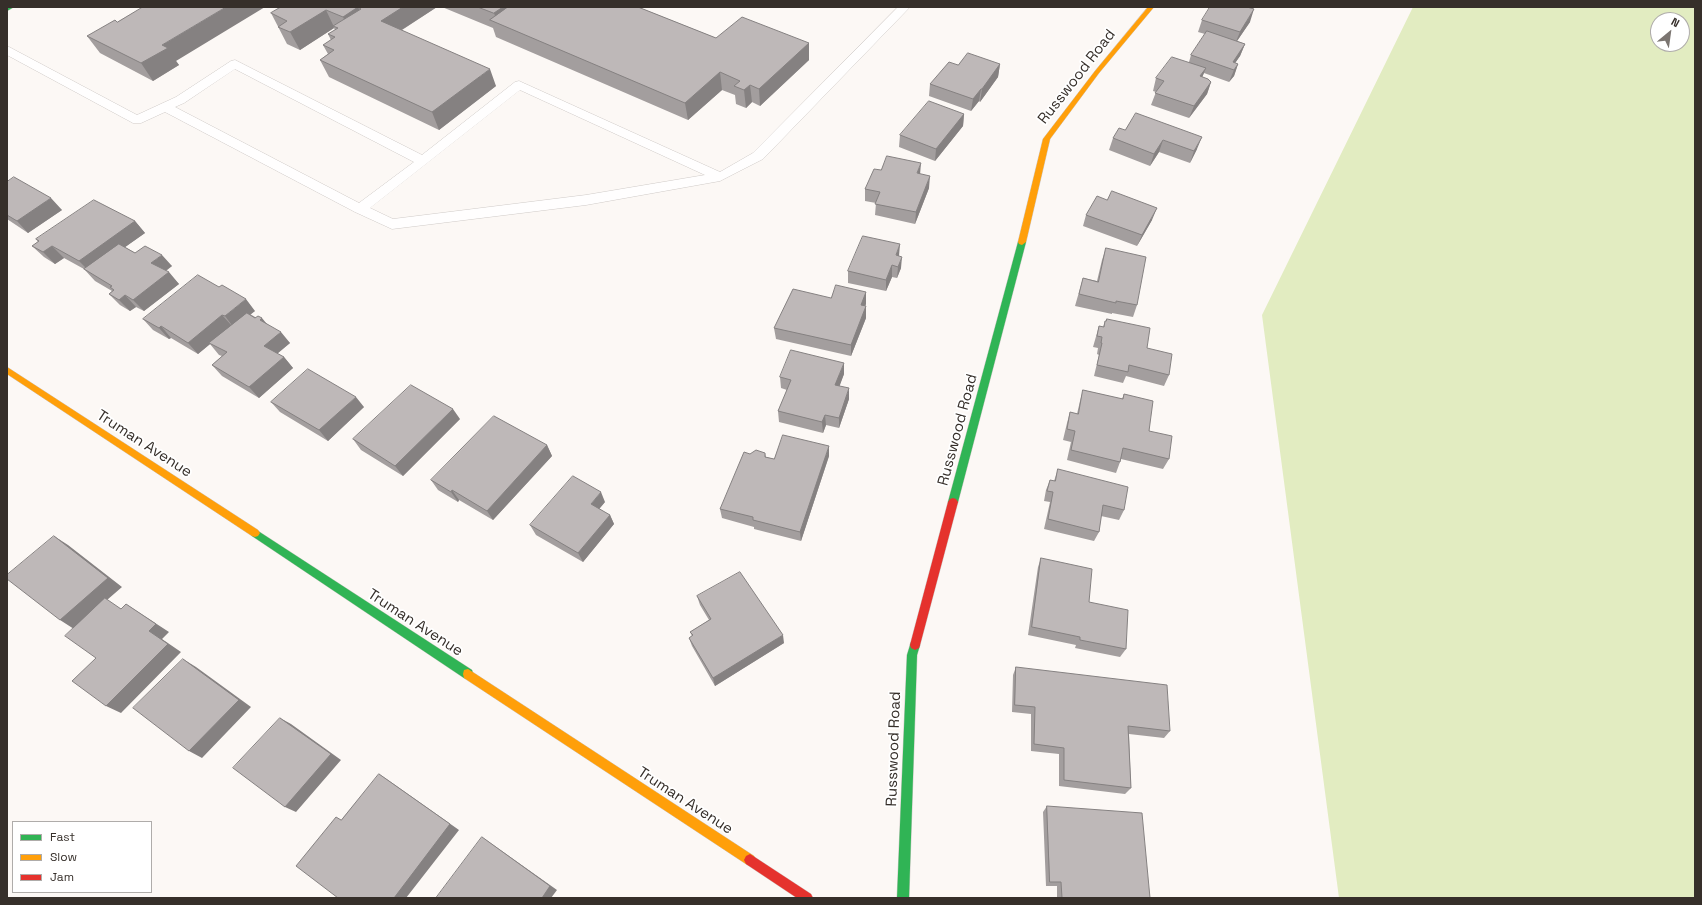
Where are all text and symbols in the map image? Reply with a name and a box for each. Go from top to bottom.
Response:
north arrow [1650,12,1690,52]
text: N [1669,14,1682,30]
street label: Russwood Road [1034,26,1120,128]
street label: Russwood Road [934,372,982,488]
street label: Truman Avenue [93,406,195,482]
street label: Truman Avenue [364,585,466,661]
street label: Russwood Road [883,691,905,807]
street label: Truman Avenue [634,763,736,839]
legend [12,821,152,893]
text: Fast [50,829,75,845]
text: Slow [50,849,77,865]
text: Jam [50,869,74,885]

